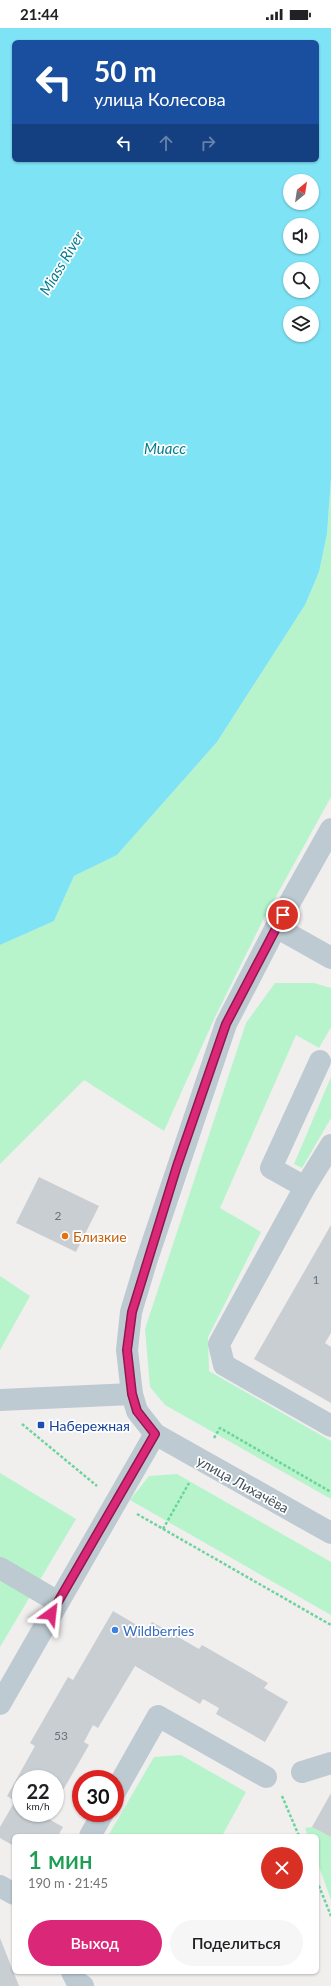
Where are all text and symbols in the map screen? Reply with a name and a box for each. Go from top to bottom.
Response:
text: 21:44 [20,5,59,23]
text: 50 m [94,54,157,88]
icon: left [28,56,80,108]
text: улица Колесова [94,88,226,110]
icon: left [113,132,135,154]
icon: ahead [155,132,177,154]
icon: right [197,132,219,154]
north arrow [283,174,319,210]
map controls [283,174,319,342]
button: sound [283,218,319,254]
water label: Miass River [35,227,87,298]
button: search [283,262,319,298]
button: layers [283,306,319,342]
water label: Миасс [144,439,186,457]
pin [266,898,300,932]
icon: arrive [272,904,294,926]
house number: 2 [55,1208,62,1223]
place label: Близкие [73,1228,127,1245]
marker: Близкие [60,1231,70,1241]
house number: 1 [313,1272,320,1287]
place label: Набережная [49,1417,130,1434]
marker: Набережная [36,1420,46,1430]
street label: улица Лихачёва [194,1452,292,1516]
position arrow [30,1593,72,1635]
place label: Wildberries [123,1622,194,1639]
marker: Wildberries [110,1625,120,1635]
house number: 53 [54,1728,68,1743]
speed limit sign: 30 [72,1770,124,1822]
text: 22 [26,1779,50,1803]
text: km/h [26,1800,50,1812]
text: 1 мин [28,1845,92,1874]
button: close [261,1847,303,1889]
text: 190 m · 21:45 [28,1875,108,1891]
button: Выход [28,1920,162,1966]
button: Поделиться [170,1920,303,1966]

